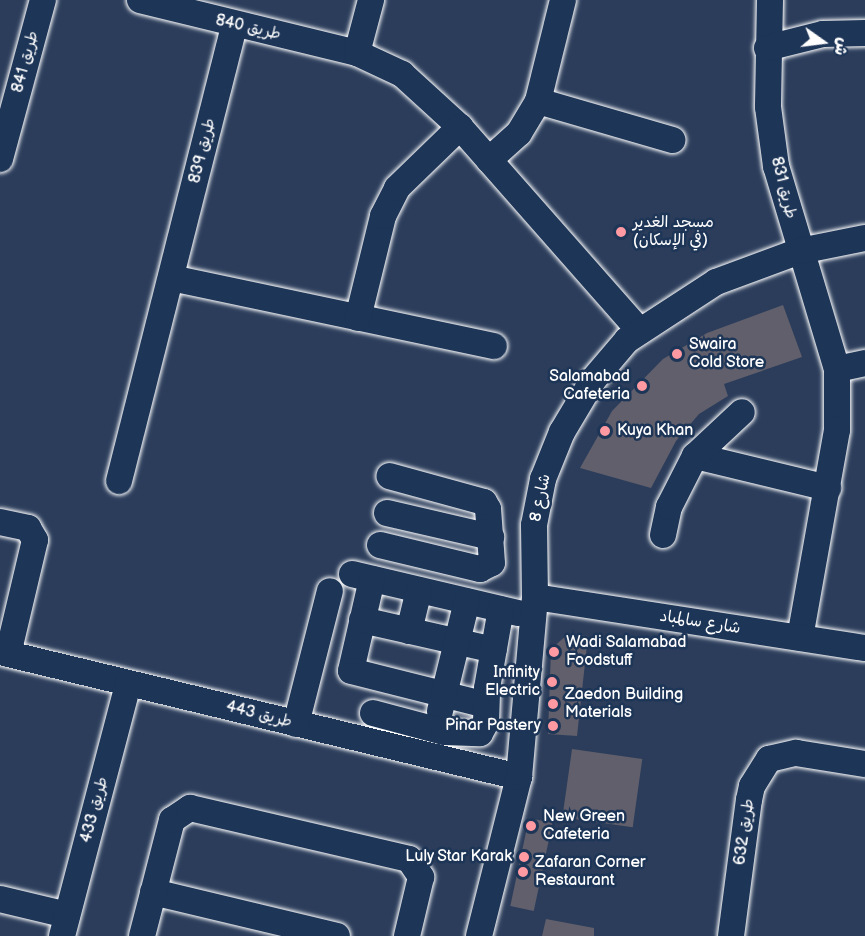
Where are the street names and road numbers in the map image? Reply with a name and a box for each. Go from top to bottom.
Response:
street label: طريق 840 [213,11,283,45]
street label: طريق 841 [9,29,43,95]
street label: طريق 839 [186,116,220,186]
street label: طريق 831 [766,155,800,221]
street label: شارع 8 [527,472,555,524]
street label: شارع سالمباد [658,607,742,639]
street label: طريق 443 [224,698,294,732]
street label: طريق 433 [77,775,113,845]
street label: طريق 632 [731,798,759,866]

